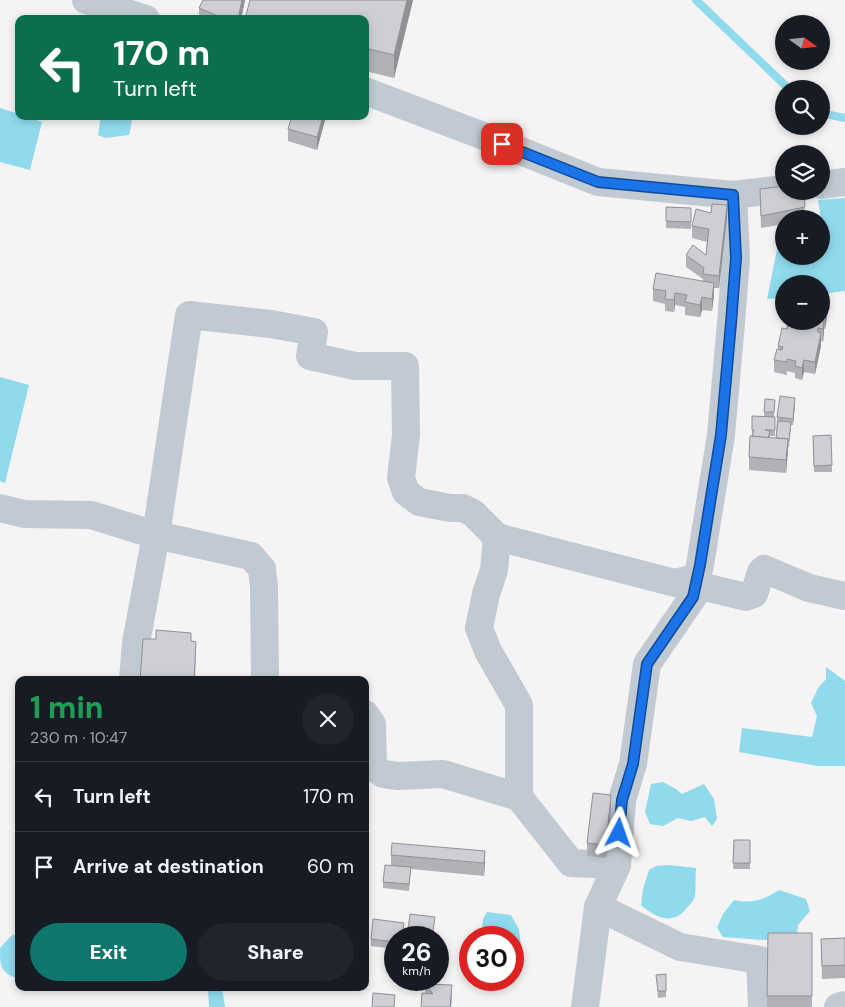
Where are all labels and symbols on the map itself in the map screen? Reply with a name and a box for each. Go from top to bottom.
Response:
north arrow [775,15,830,70]
pin [481,123,523,165]
position arrow [592,806,644,858]
speed limit sign: 30 [459,926,524,991]

